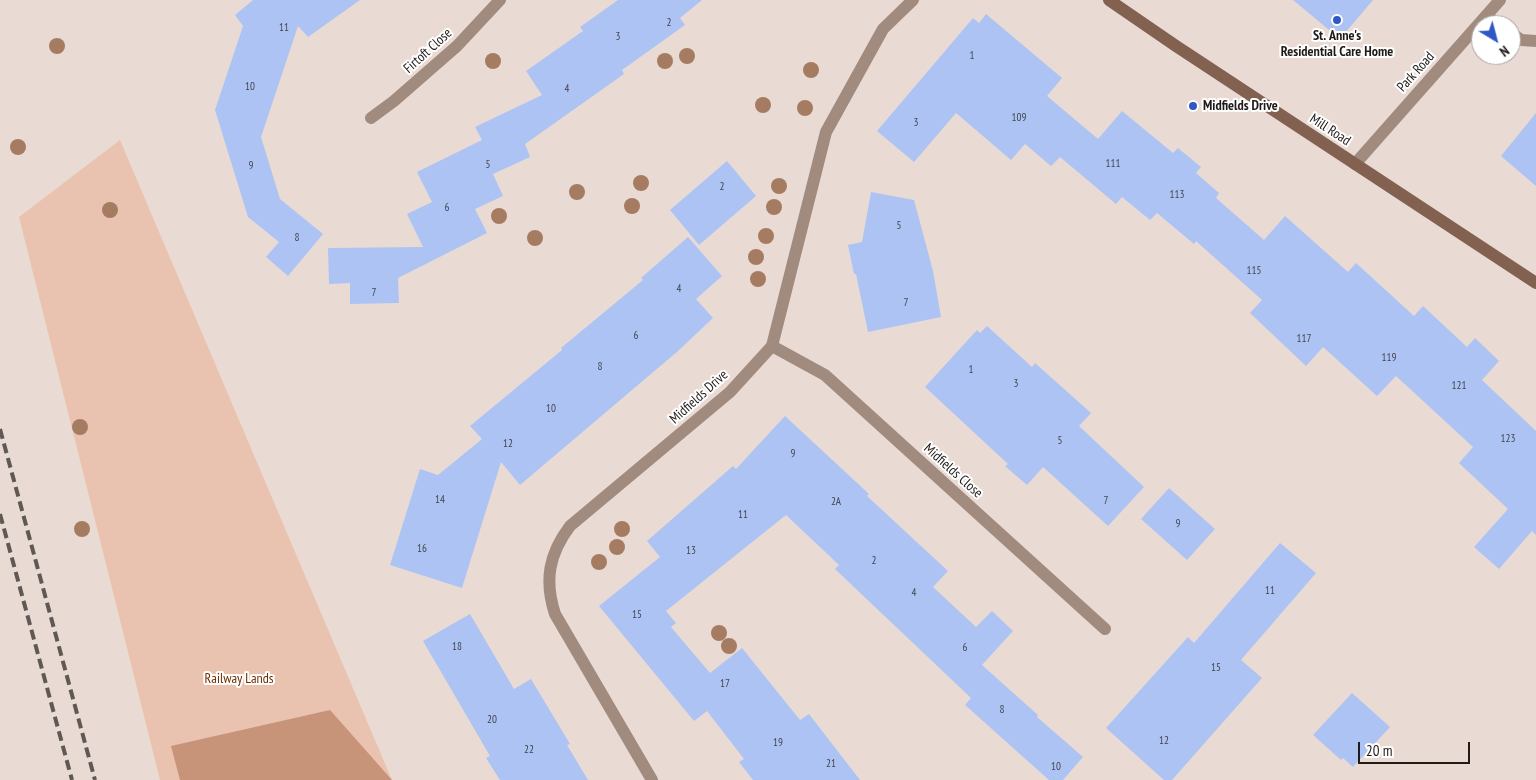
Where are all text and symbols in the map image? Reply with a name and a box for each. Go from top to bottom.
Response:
marker: St. Anne's Residential Care Home [1331,14,1343,26]
north arrow [1471,15,1521,65]
house number: 2 [667,16,671,30]
house number: 11 [279,21,289,35]
street label: Firtoft Close [400,25,456,77]
place label: St. Anne's Residential Care Home [1281,28,1393,60]
house number: 3 [616,30,620,44]
text: N [1496,42,1513,61]
house number: 1 [970,49,974,63]
street label: Park Road [1394,49,1438,95]
house number: 10 [245,80,255,94]
house number: 4 [565,82,569,96]
place label: Midfields Drive [1203,98,1278,114]
marker: Midfields Drive [1187,100,1199,112]
house number: 109 [1012,111,1026,125]
street label: Mill Road [1306,111,1354,149]
house number: 3 [914,116,918,130]
house number: 111 [1106,157,1120,171]
house number: 5 [486,158,490,172]
house number: 9 [249,159,253,173]
house number: 2 [720,180,724,194]
house number: 113 [1170,188,1184,202]
house number: 6 [445,201,449,215]
house number: 5 [897,219,901,233]
house number: 8 [295,231,299,245]
house number: 115 [1247,264,1261,278]
house number: 4 [677,282,681,296]
house number: 7 [372,286,376,300]
house number: 7 [904,296,908,310]
house number: 6 [634,329,638,343]
house number: 117 [1297,332,1311,346]
house number: 119 [1382,351,1396,365]
house number: 8 [598,360,602,374]
house number: 1 [969,363,973,377]
street label: Midfields Drive [666,367,732,427]
house number: 3 [1014,377,1018,391]
house number: 121 [1452,379,1466,393]
house number: 10 [546,402,556,416]
house number: 123 [1501,432,1515,446]
house number: 5 [1058,434,1062,448]
house number: 12 [503,437,513,451]
street label: Midfields Close [920,440,986,502]
house number: 9 [791,447,795,461]
house number: 14 [435,493,445,507]
house number: 7 [1104,494,1108,508]
house number: 2A [831,495,841,509]
house number: 11 [738,508,748,522]
house number: 9 [1176,517,1180,531]
house number: 16 [417,542,427,556]
house number: 13 [686,544,696,558]
house number: 2 [872,554,876,568]
house number: 11 [1265,584,1275,598]
house number: 4 [912,586,916,600]
house number: 15 [632,608,642,622]
house number: 18 [452,640,462,654]
house number: 6 [963,641,967,655]
house number: 15 [1211,661,1221,675]
park label: Railway Lands [205,671,273,687]
house number: 17 [720,677,730,691]
house number: 8 [1000,703,1004,717]
house number: 20 [487,713,497,727]
scale bar [1361,732,1474,764]
house number: 12 [1159,734,1169,748]
house number: 19 [773,736,783,750]
text: 20 m [1366,741,1392,760]
house number: 22 [524,743,534,757]
house number: 21 [826,757,836,771]
house number: 10 [1051,760,1061,774]

